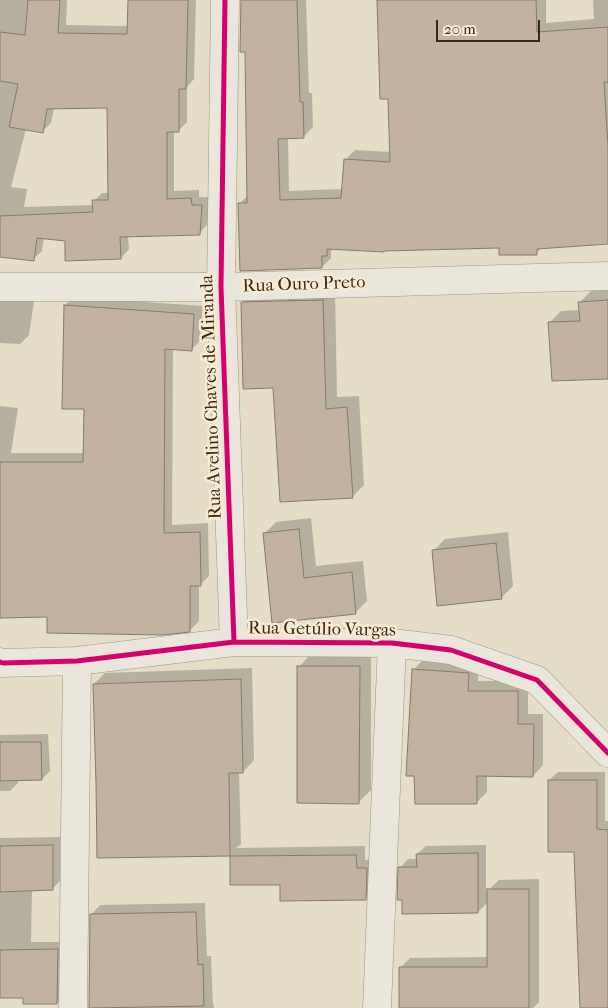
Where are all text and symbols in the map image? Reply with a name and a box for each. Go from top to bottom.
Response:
scale bar [438,10,542,42]
text: 20 m [444,20,476,38]
street label: Rua Ouro Preto [242,272,366,298]
street label: Rua Avelino Chaves de Miranda [197,274,227,520]
street label: Rua Getúlio Vargas [248,618,396,642]

